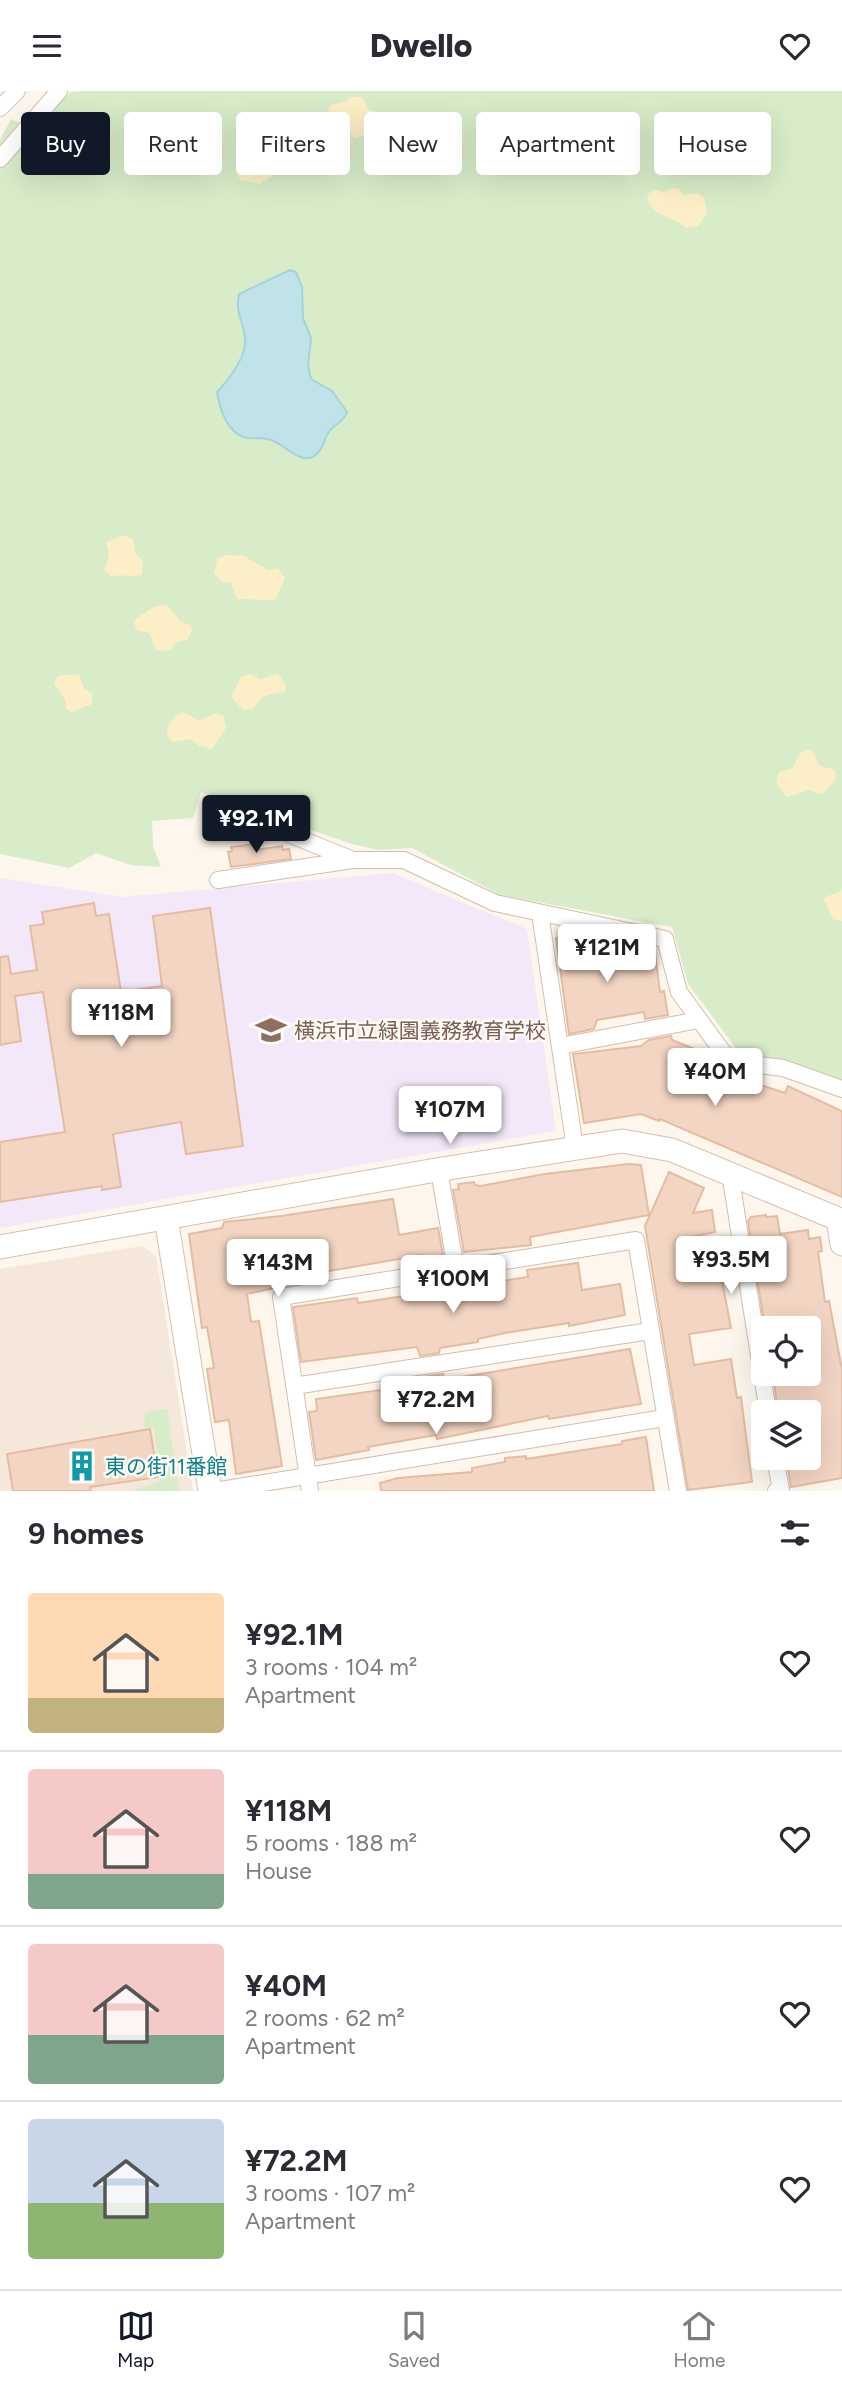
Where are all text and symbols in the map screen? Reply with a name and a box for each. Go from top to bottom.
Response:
icon: menu [28,27,66,65]
text: Dwello [370,27,472,65]
icon: heart [776,27,814,65]
chip: Buy [21,112,110,175]
chip: Rent [124,112,222,175]
chip: Filters [236,112,350,175]
chip: New [364,112,462,175]
chip: Apartment [476,112,640,175]
chip: House [654,112,771,175]
pin: ¥92.1M [199,795,313,855]
text: ¥92.1M [218,804,294,832]
pin: ¥121M [558,925,656,984]
text: ¥121M [574,933,640,961]
pin: ¥118M [72,989,170,1049]
text: ¥118M [88,998,154,1026]
school or university icon: 横浜市立緑園義務教育学校 [254,1013,288,1047]
place label: 横浜市立緑園義務教育学校 [294,1018,546,1043]
pin: ¥40M [674,1049,756,1108]
text: ¥40M [684,1057,746,1085]
pin: ¥107M [401,1087,499,1146]
text: ¥107M [415,1095,485,1123]
pin: ¥93.5M [674,1237,788,1296]
pin: ¥143M [229,1239,327,1299]
text: ¥93.5M [692,1245,770,1273]
text: ¥143M [243,1248,313,1276]
pin: ¥100M [404,1255,502,1315]
text: ¥100M [417,1264,489,1292]
map controls [751,1316,821,1470]
button: locate [751,1316,821,1386]
pin: ¥72.2M [379,1377,493,1436]
text: ¥72.2M [397,1385,475,1413]
button: layers [751,1400,821,1470]
building icon: 東の街11番館 [65,1449,99,1483]
place label: 東の街11番館 [105,1454,227,1479]
icon: filters [776,1514,814,1552]
text: 9 homes [28,1515,144,1552]
text: ¥92.1M [245,1616,343,1653]
icon: home [84,1621,168,1705]
icon: heart [776,1644,814,1682]
text: 3 rooms · 104 m² [245,1653,417,1681]
text: Apartment [245,1681,356,1709]
text: ¥118M [245,1792,332,1829]
icon: home [84,1797,168,1881]
icon: heart [776,1820,814,1858]
text: 5 rooms · 188 m² [245,1829,417,1857]
text: House [245,1857,312,1885]
text: ¥40M [245,1967,327,2004]
icon: home [84,1972,168,2056]
icon: heart [776,1995,814,2033]
text: 2 rooms · 62 m² [245,2004,405,2032]
text: Apartment [245,2032,356,2060]
text: ¥72.2M [245,2142,347,2179]
icon: home [84,2147,168,2231]
icon: heart [776,2170,814,2208]
text: 3 rooms · 107 m² [245,2179,415,2207]
text: Apartment [245,2207,356,2235]
tab: Map [117,2307,155,2372]
tab: Saved [388,2307,440,2372]
tab: Home [674,2307,725,2372]

